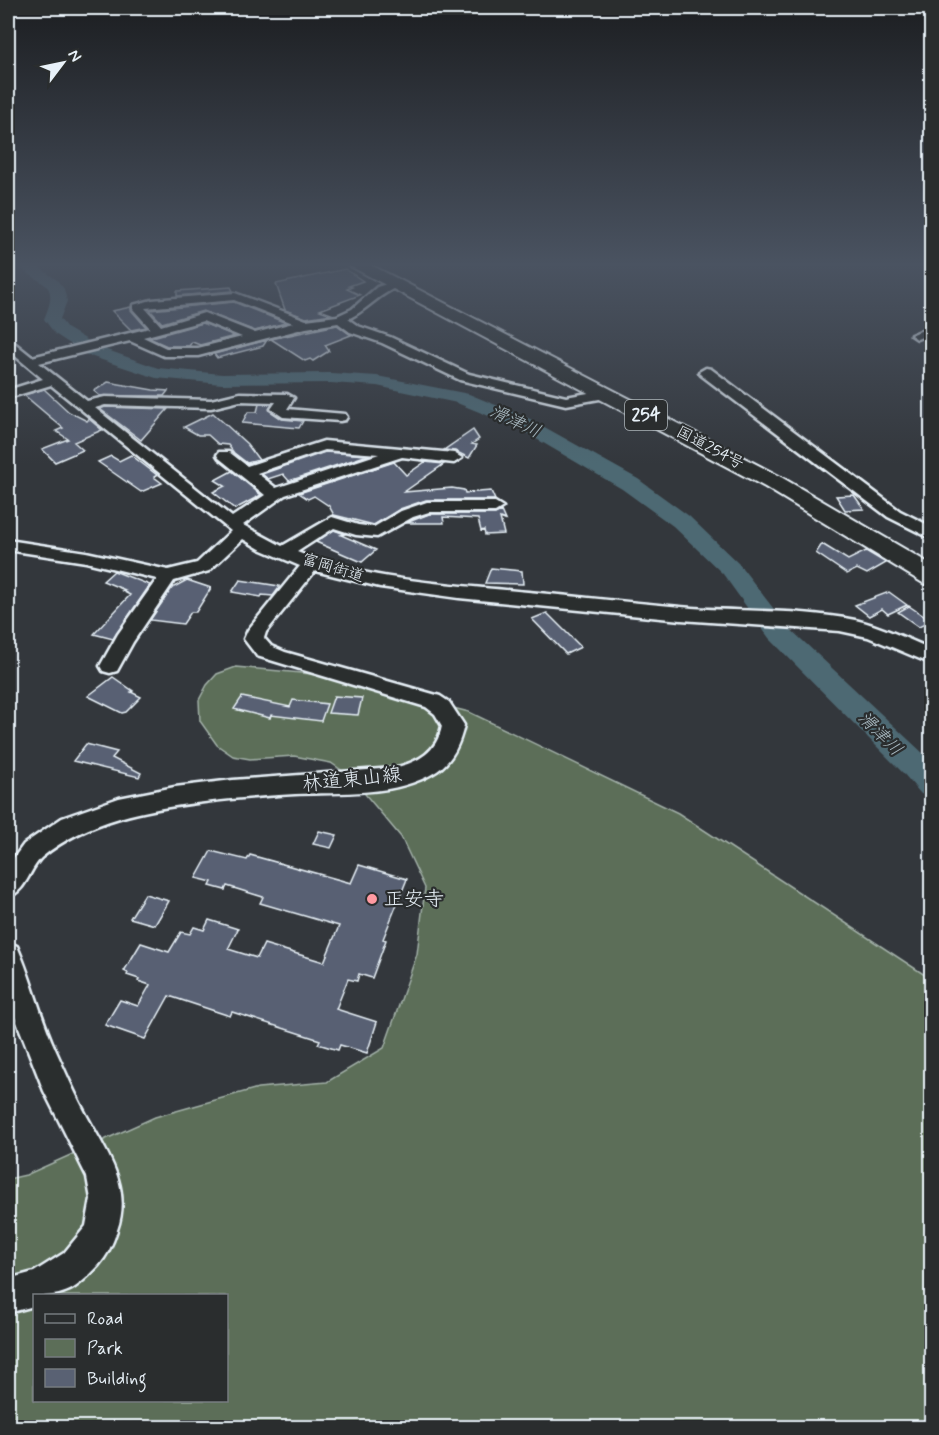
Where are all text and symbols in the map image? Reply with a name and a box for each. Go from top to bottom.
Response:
north arrow [33,33,93,93]
text: N [63,46,86,66]
water label: 滑津川 [485,400,545,444]
road number: 254 [625,400,667,430]
street label: 国道254号 [672,421,748,475]
street label: 富岡街道 [299,549,367,587]
water label: 滑津川 [852,706,908,762]
street label: 林道東山線 [301,761,403,799]
place label: 正安寺 [384,886,444,913]
marker: 正安寺 [365,892,379,906]
legend [33,1294,228,1402]
text: Road [87,1307,123,1331]
text: Park [87,1337,123,1361]
text: Building [87,1367,147,1393]

